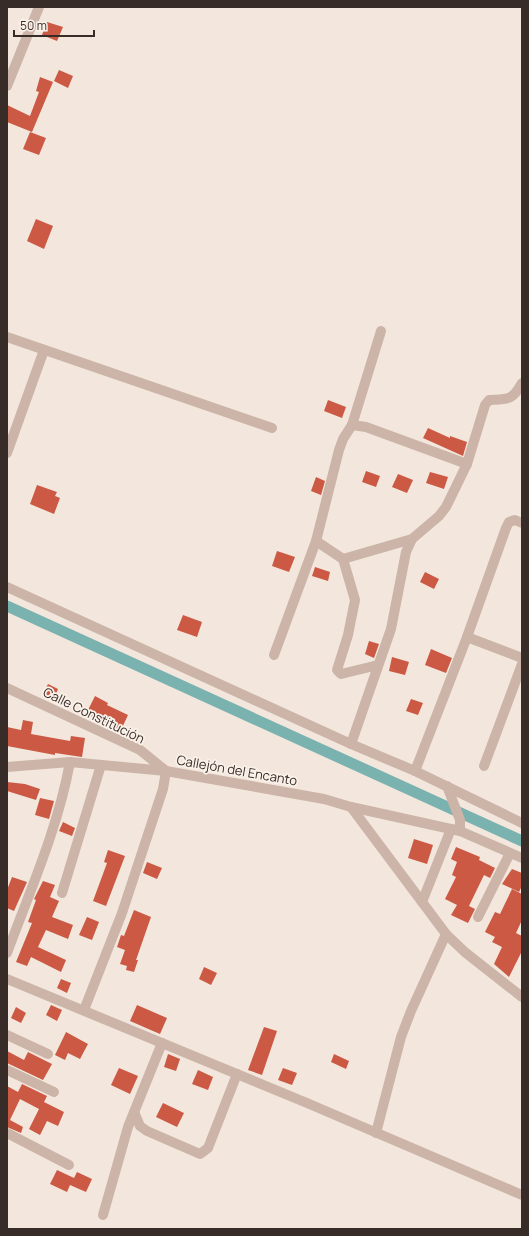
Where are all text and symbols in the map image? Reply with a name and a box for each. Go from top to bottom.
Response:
scale bar [14,12,94,38]
text: 50 m [20,17,47,34]
street label: Calle Constitución [40,683,148,747]
street label: Callejón del Encanto [175,751,299,790]

